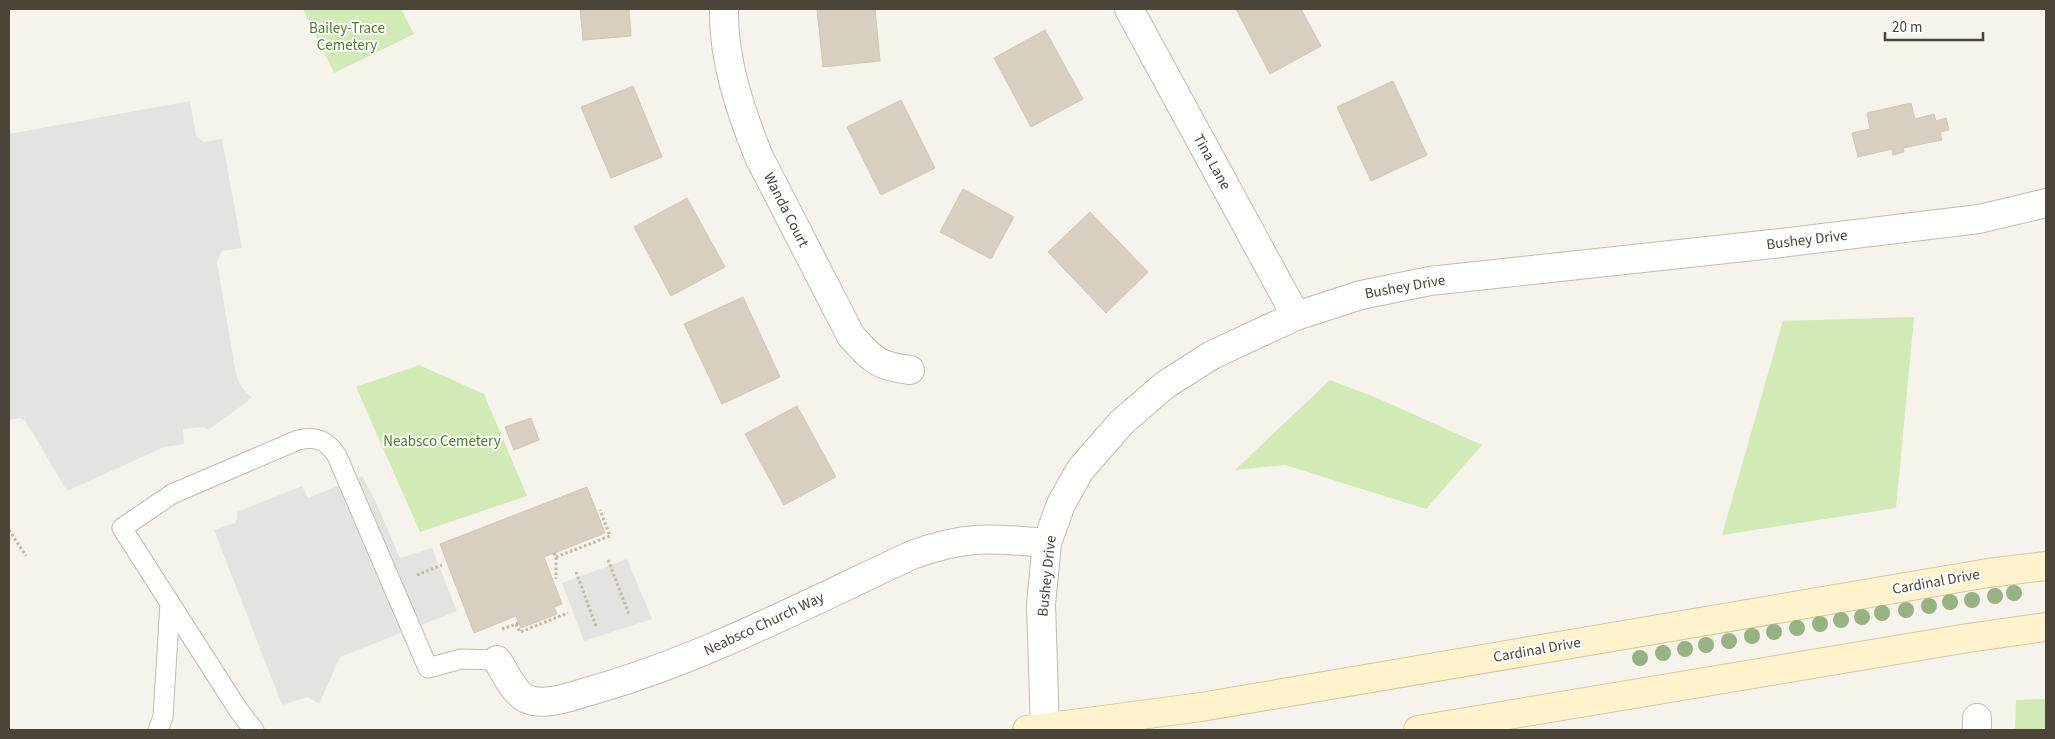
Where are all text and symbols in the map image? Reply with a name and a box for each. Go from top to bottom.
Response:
scale bar [1885,10,1982,42]
text: 20 m [1892,17,1922,38]
park label: Bailey-Trace Cemetery [309,18,385,56]
street label: Tina Lane [1188,130,1236,194]
street label: Wanda Court [758,169,814,251]
street label: Bushey Drive [1765,225,1849,255]
street label: Bushey Drive [1363,270,1447,304]
park label: Neabsco Cemetery [383,431,501,452]
street label: Bushey Drive [1032,534,1062,618]
street label: Cardinal Drive [1891,564,1981,600]
street label: Neabsco Church Way [700,587,828,661]
street label: Cardinal Drive [1492,632,1582,668]

